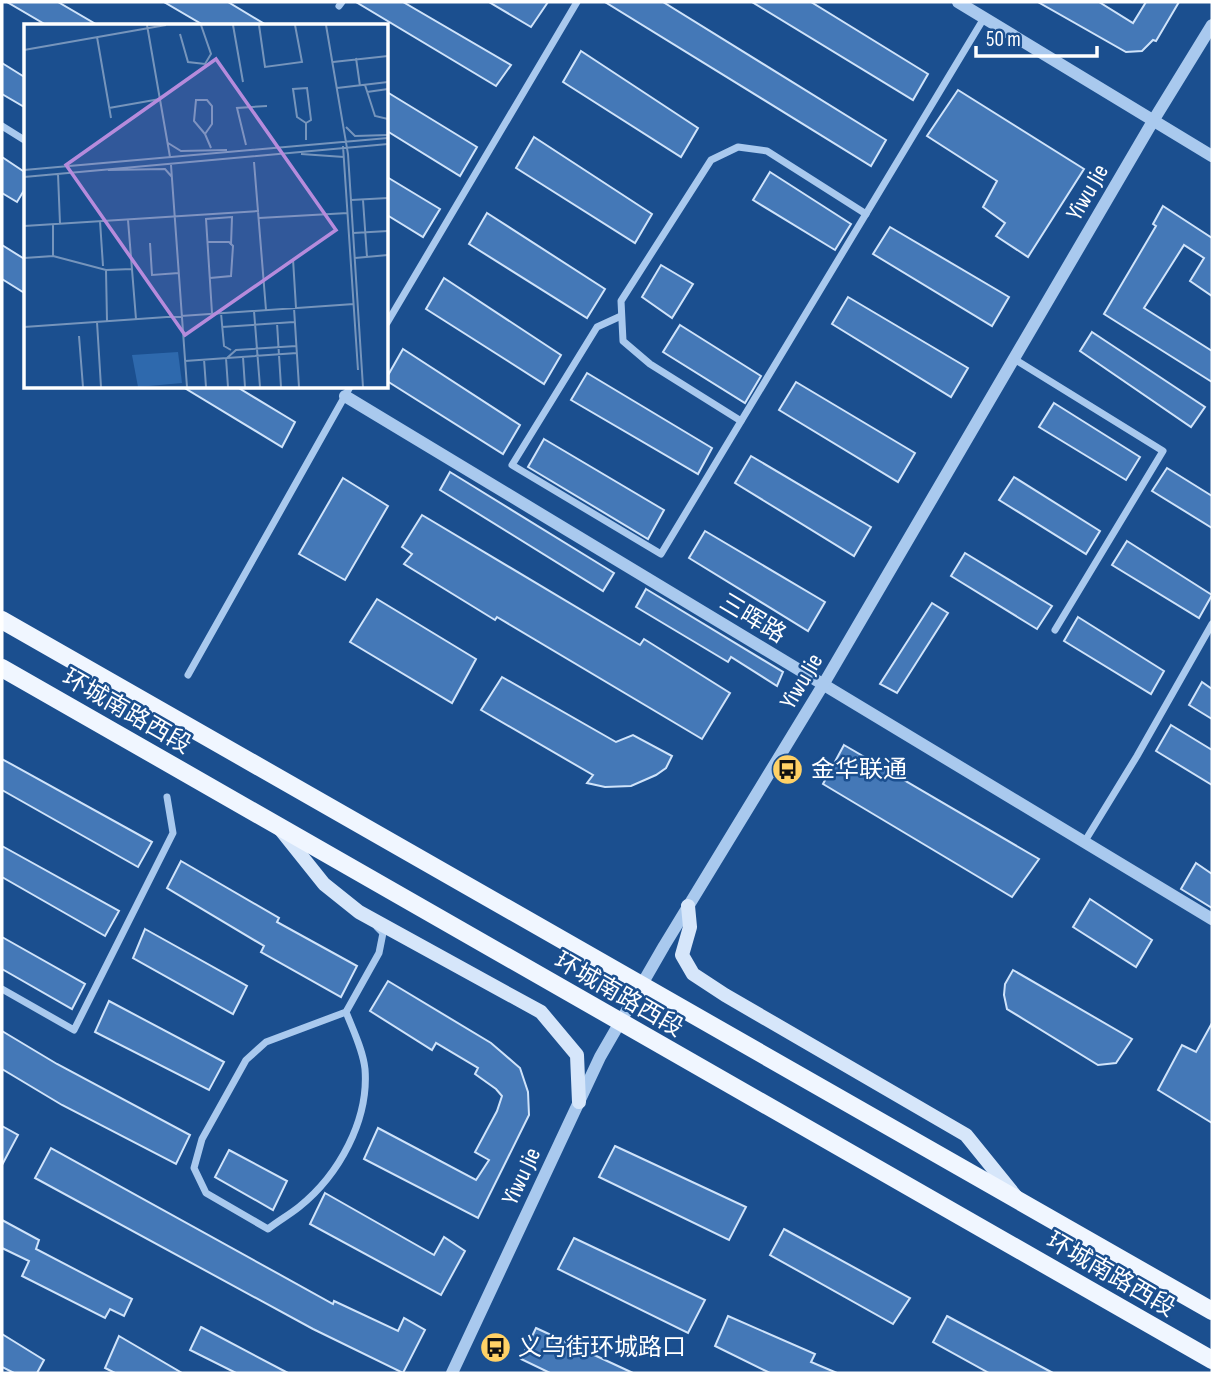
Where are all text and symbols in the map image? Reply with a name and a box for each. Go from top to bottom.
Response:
scale bar [976,14,1097,58]
inset map [24,24,388,388]
text: 50 m [986,27,1021,52]
street label: Yiwu Jie [1060,159,1115,226]
street label: 三晖路 [714,587,791,649]
street label: Yiwu Jie [774,648,829,714]
street label: 环城南路西段 [57,663,196,760]
bus stop icon: 金华联通 [771,752,805,786]
place label: 金华联通 [811,755,907,784]
street label: 环城南路西段 [549,946,688,1043]
street label: Yiwu Jie [496,1143,547,1210]
street label: 环城南路西段 [1041,1226,1180,1323]
bus stop icon: 义乌街环城路口 [478,1330,512,1364]
place label: 义乌街环城路口 [518,1333,686,1362]

